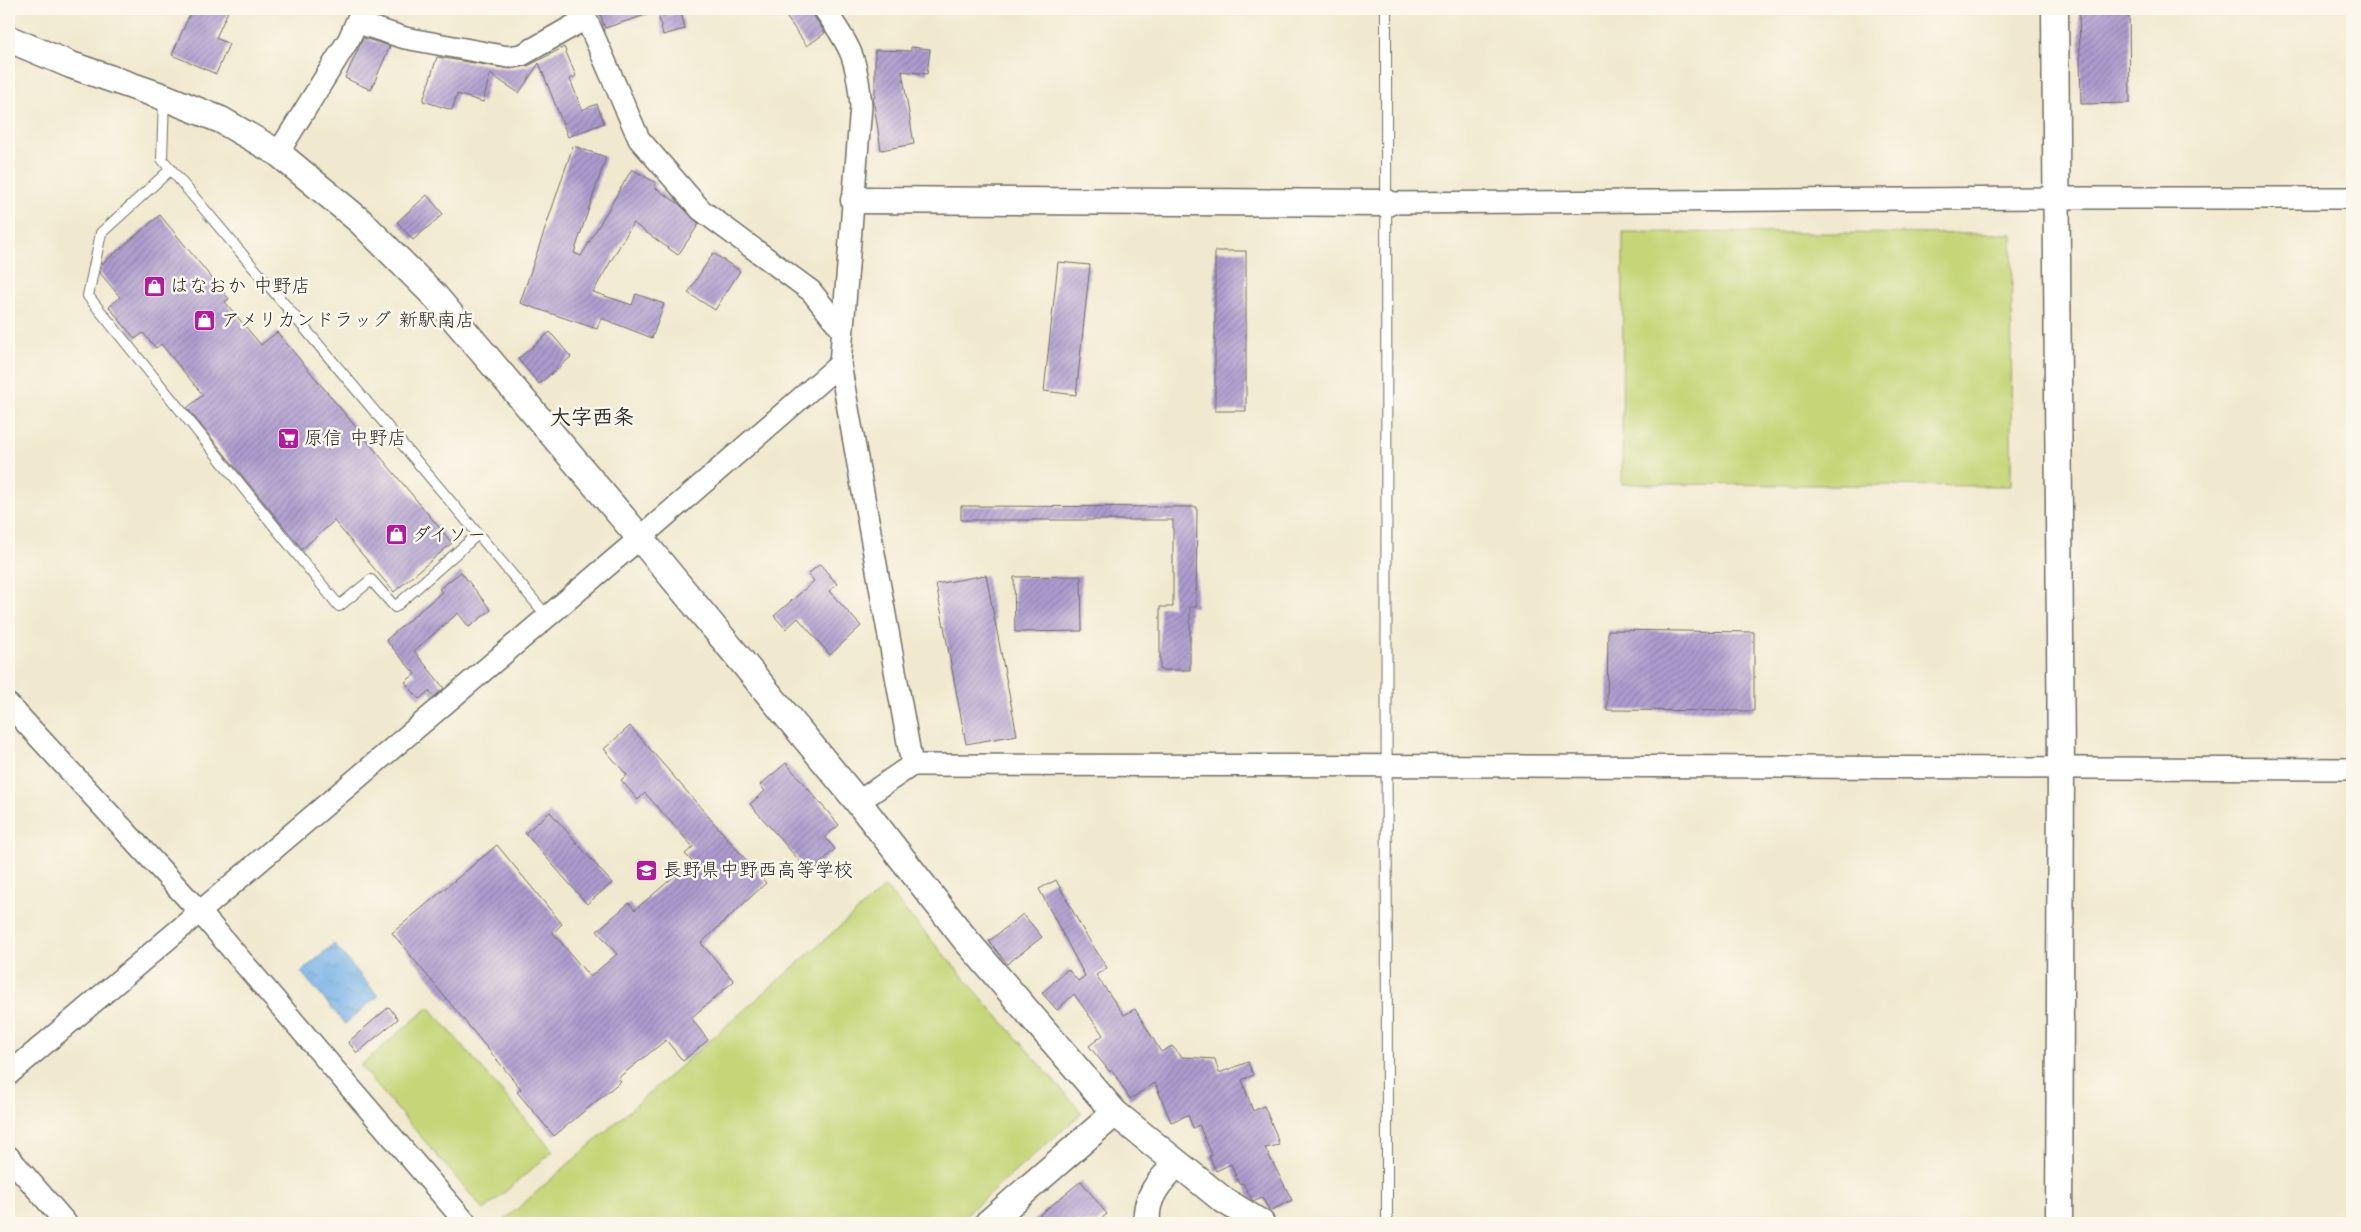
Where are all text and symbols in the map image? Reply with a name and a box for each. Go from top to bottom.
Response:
place label: はなおか 中野店 [170,273,311,300]
shop icon: はなおか 中野店 [142,274,166,298]
place label: アメリカンドラッグ 新駅南店 [221,307,475,334]
shop icon: アメリカンドラッグ 新駅南店 [193,308,217,332]
district label: 大字西条 [550,403,634,432]
place label: 原信 中野店 [304,425,407,452]
supermarket icon: 原信 中野店 [276,426,300,450]
place label: ダイソー [412,522,486,549]
shop icon: ダイソー [384,523,408,547]
place label: 長野県中野西高等学校 [663,857,853,884]
school or university icon: 長野県中野西高等学校 [635,858,659,882]

